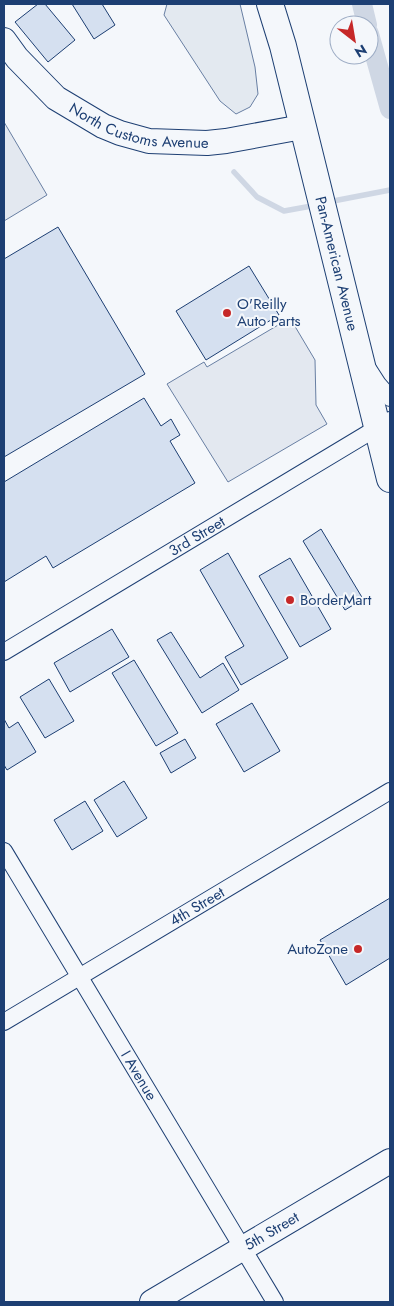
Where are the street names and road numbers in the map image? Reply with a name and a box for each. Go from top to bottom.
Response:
street label: North Customs Avenue [65,97,209,154]
street label: Pan-American Avenue [310,194,364,333]
street label: 3rd Street [164,510,230,562]
street label: 4th Street [165,881,229,931]
street label: I Avenue [115,1046,163,1105]
street label: 5th Street [240,1206,303,1256]

